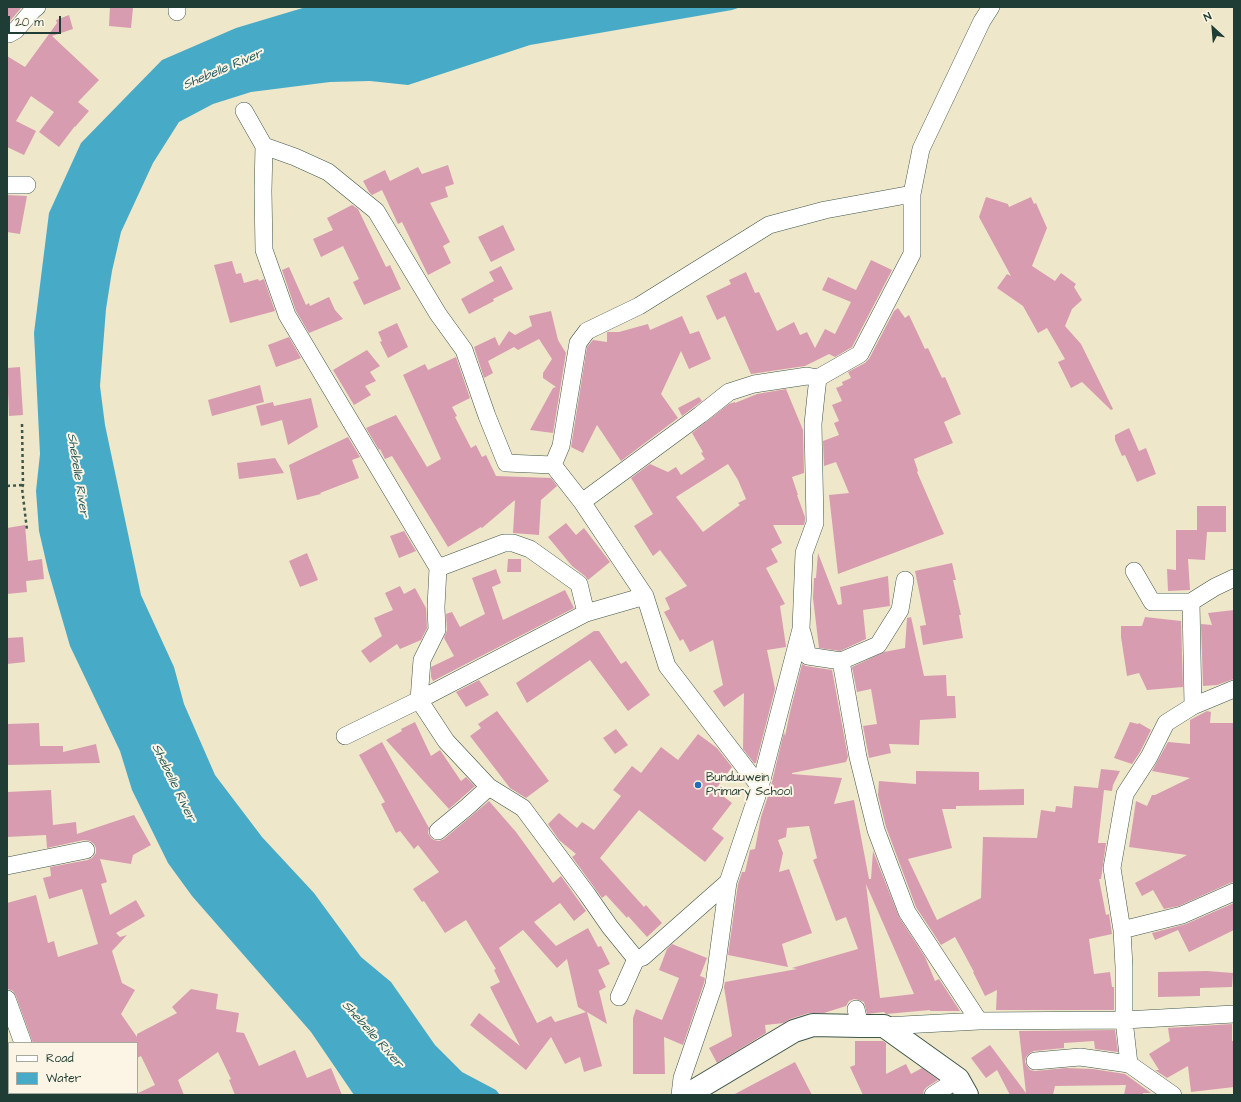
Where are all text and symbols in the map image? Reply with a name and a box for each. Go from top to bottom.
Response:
scale bar [10,8,63,34]
north arrow [1193,8,1233,48]
text: N [1201,9,1214,25]
text: 20 m [15,14,44,31]
water label: Shebelle River [181,46,265,94]
water label: Shebelle River [63,432,91,518]
water label: Shebelle River [147,742,199,824]
place label: Bunduuwein Primary School [706,771,792,799]
marker: Bunduuwein Primary School [693,780,703,790]
water label: Shebelle River [338,998,406,1072]
legend [8,1042,138,1094]
text: Road [46,1050,74,1067]
text: Water [46,1070,81,1087]

